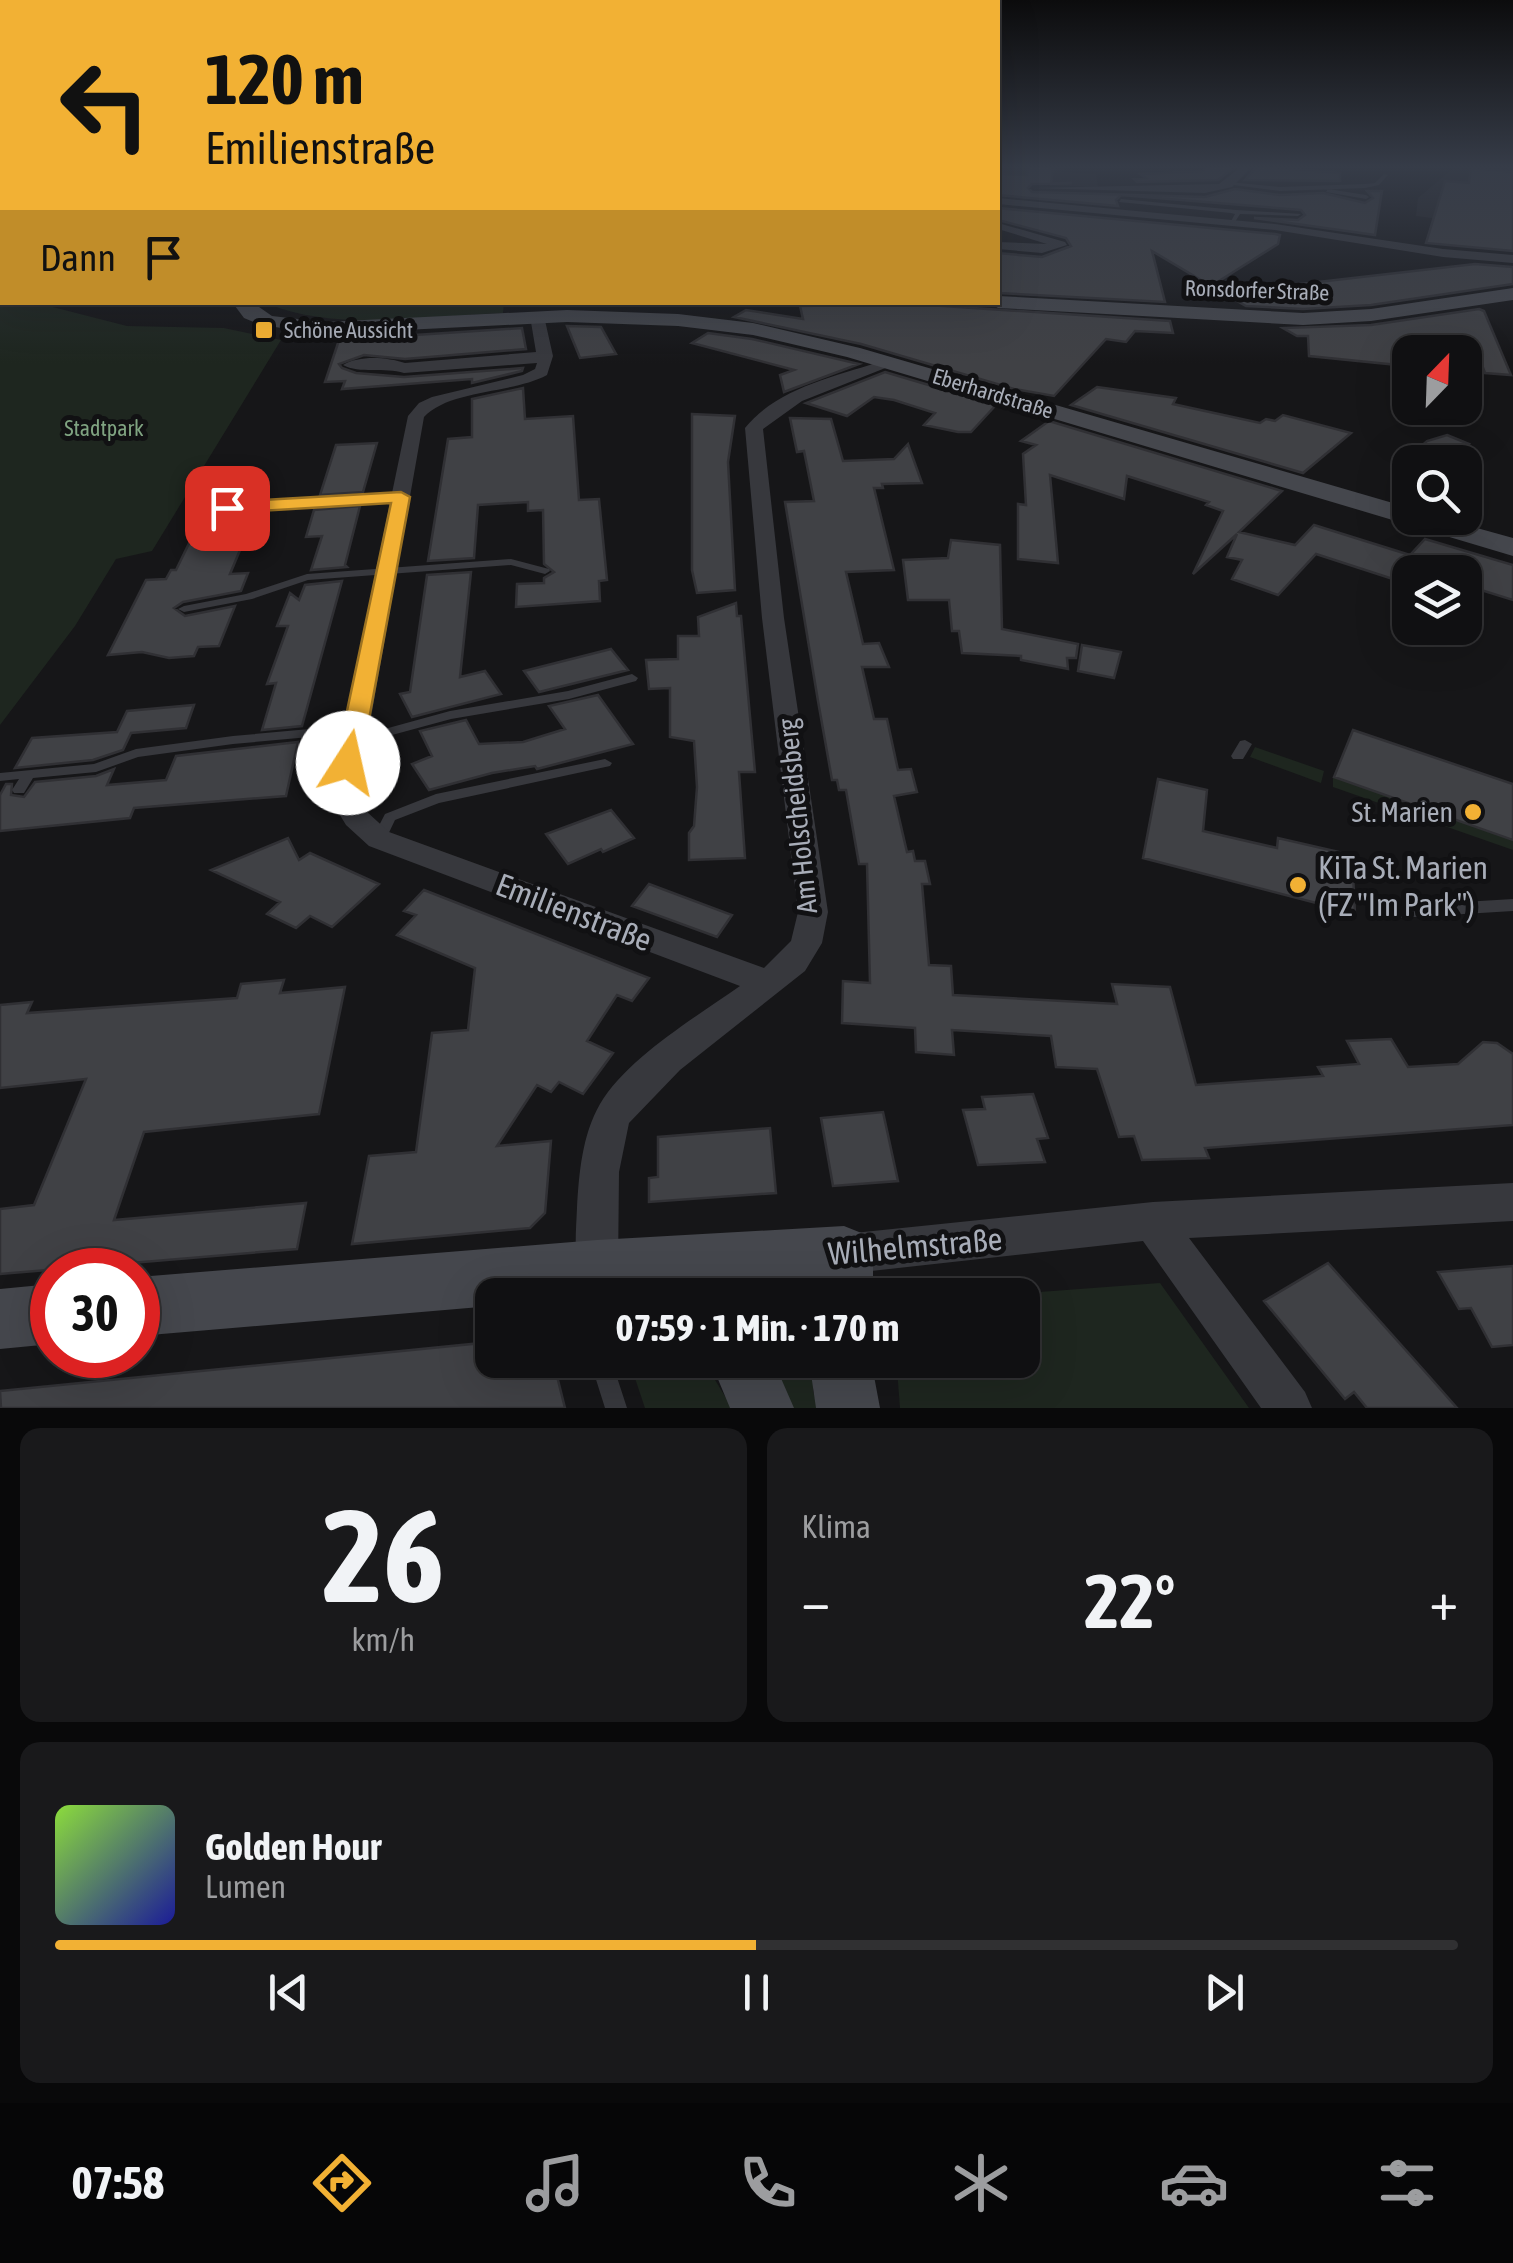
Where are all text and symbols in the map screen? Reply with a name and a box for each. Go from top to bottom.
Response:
text: 120 m [205,39,364,119]
icon: left [40,40,170,170]
text: Emilienstraße [205,122,435,174]
icon: arrive [136,230,191,285]
text: Dann [40,236,116,279]
street label: Ronsdorfer Straße [1184,274,1330,306]
place label: Schöne Aussicht [284,317,413,343]
marker: Schöne Aussicht [253,319,275,341]
north arrow [1392,335,1482,425]
map controls [1392,335,1482,645]
street label: Eberhardstraße [930,362,1056,424]
park label: Stadtpark [64,415,144,441]
button: search [1392,445,1482,535]
pin [185,466,270,551]
icon: arrive [200,481,255,536]
button: layers [1392,555,1482,645]
position arrow [296,711,400,815]
street label: Am Holscheidsberg [771,717,823,915]
place label: St. Marien [1352,796,1453,828]
marker: St. Marien [1462,801,1484,823]
place label: KiTa St. Marien (FZ "Im Park") [1318,849,1488,923]
street label: Emilienstraße [491,865,657,959]
marker: KiTa St. Marien (FZ "Im Park") [1287,874,1309,896]
street label: Wilhelmstraße [827,1220,1003,1272]
speed limit sign: 30 [30,1248,160,1378]
text: 07:59 · 1 Min. · 170 m [616,1306,899,1349]
text: 26 [322,1481,444,1630]
text: Klima [802,1508,871,1545]
text: 22° [1084,1558,1175,1644]
text: − [802,1569,830,1632]
text: + [1429,1569,1458,1632]
text: km/h [352,1621,415,1658]
text: Golden Hour [205,1825,381,1868]
text: Lumen [205,1868,286,1905]
icon: previous [261,1965,316,2020]
icon: pause [729,1965,784,2020]
icon: next [1197,1965,1252,2020]
icon: directions [307,2148,377,2218]
icon: music [520,2148,590,2218]
icon: phone [733,2148,803,2218]
icon: climate [946,2148,1016,2218]
icon: car [1159,2148,1229,2218]
icon: filters [1372,2148,1442,2218]
text: 07:58 [71,2157,164,2209]

